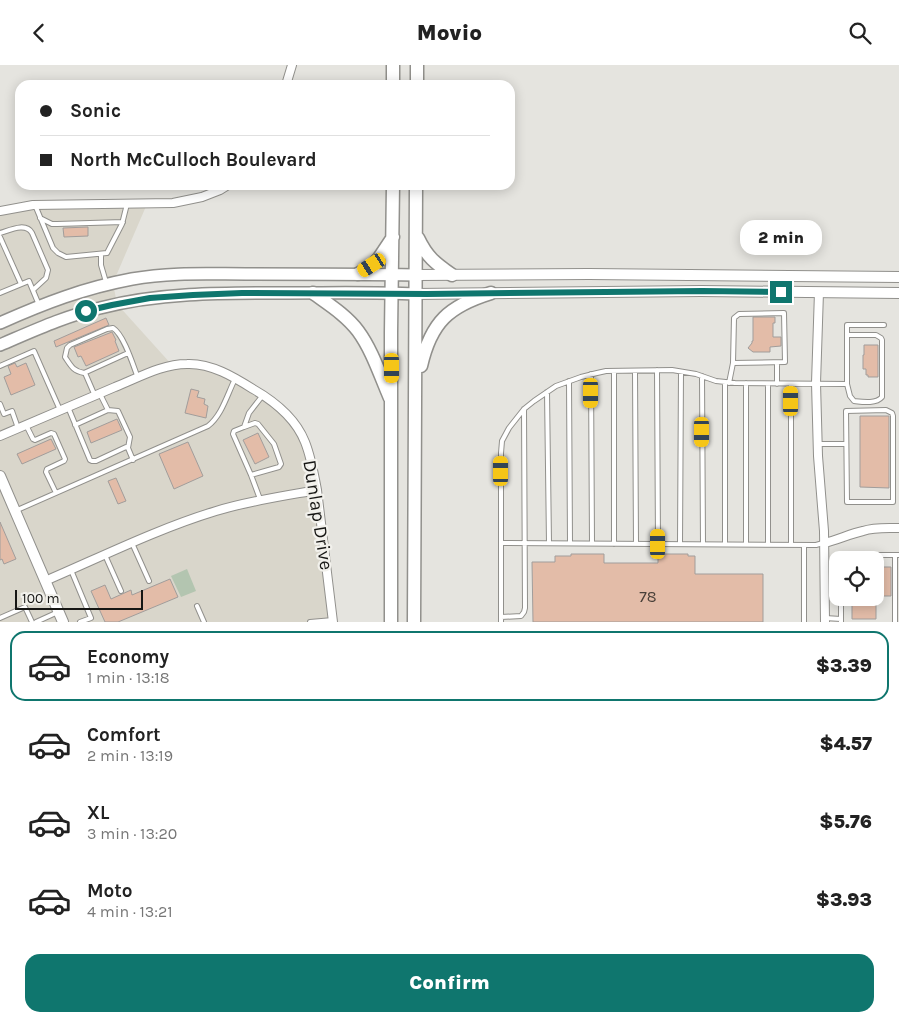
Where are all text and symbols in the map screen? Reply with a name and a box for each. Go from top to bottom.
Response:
icon: back [25,19,53,47]
icon: search [846,19,874,47]
text: Movio [417,20,482,46]
text: Sonic [70,100,121,122]
text: North McCulloch Boulevard [70,149,317,171]
callout: 2 min [740,219,822,255]
text: 2 min [758,228,804,247]
car [355,251,388,279]
route end [770,281,792,303]
route start [75,300,97,322]
car [384,353,399,383]
car [583,378,598,408]
car [783,386,798,416]
car [694,417,709,447]
car [493,456,508,486]
street label: Dunlap Drive [298,458,338,572]
car [650,529,665,559]
map controls [829,551,884,606]
button: locate [829,551,884,606]
scale bar [15,587,142,610]
house number: 78 [639,587,657,606]
text: 100 m [22,590,60,607]
icon: car [27,644,72,689]
text: Economy [87,646,169,668]
text: $3.39 [816,655,872,677]
text: 1 min · 13:18 [87,668,169,687]
icon: car [27,722,72,767]
text: Comfort [87,724,161,746]
text: $4.57 [819,733,872,755]
text: 2 min · 13:19 [87,746,173,765]
icon: car [27,800,72,845]
text: XL [87,802,109,824]
text: $5.76 [819,811,872,833]
text: 3 min · 13:20 [87,824,177,843]
icon: car [27,878,72,923]
text: Moto [87,880,133,902]
text: $3.93 [816,889,872,911]
text: 4 min · 13:21 [87,902,173,921]
button: Confirm [25,954,874,1012]

